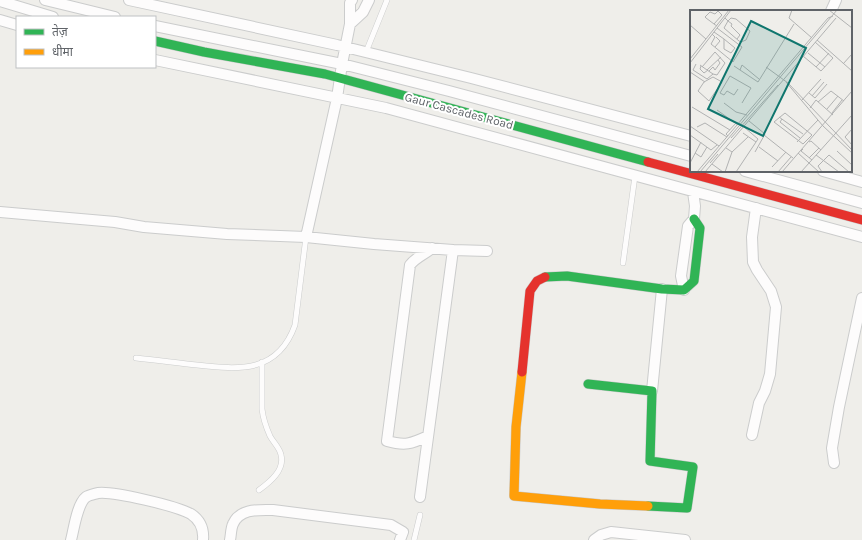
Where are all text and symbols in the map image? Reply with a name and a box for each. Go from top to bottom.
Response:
inset map [690,10,852,172]
legend [16,16,156,68]
text: तेज़ [52,24,69,39]
text: धीमा [52,44,74,59]
street label: Gaur Cascades Road [403,90,515,132]

